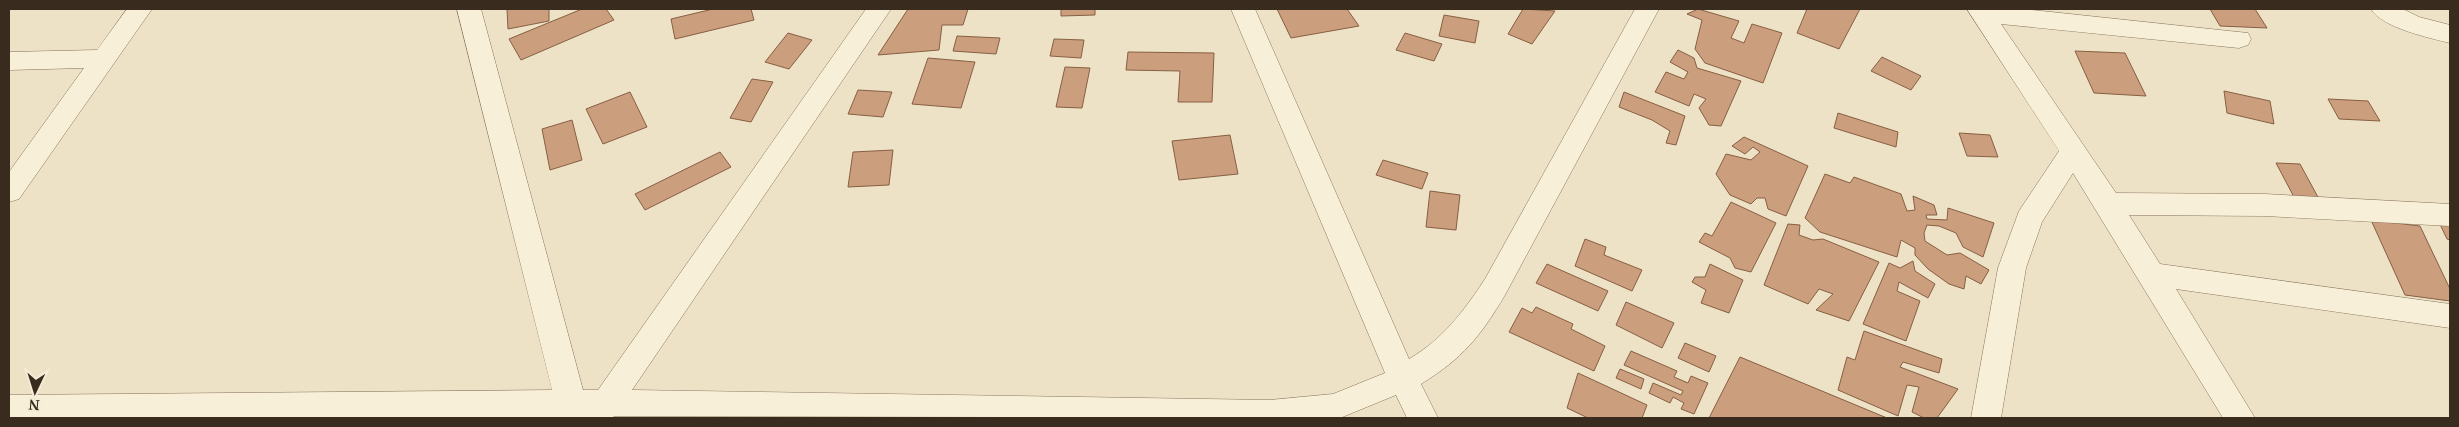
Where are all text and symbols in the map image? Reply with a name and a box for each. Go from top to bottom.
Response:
north arrow [10,367,60,417]
text: N [28,396,40,415]

